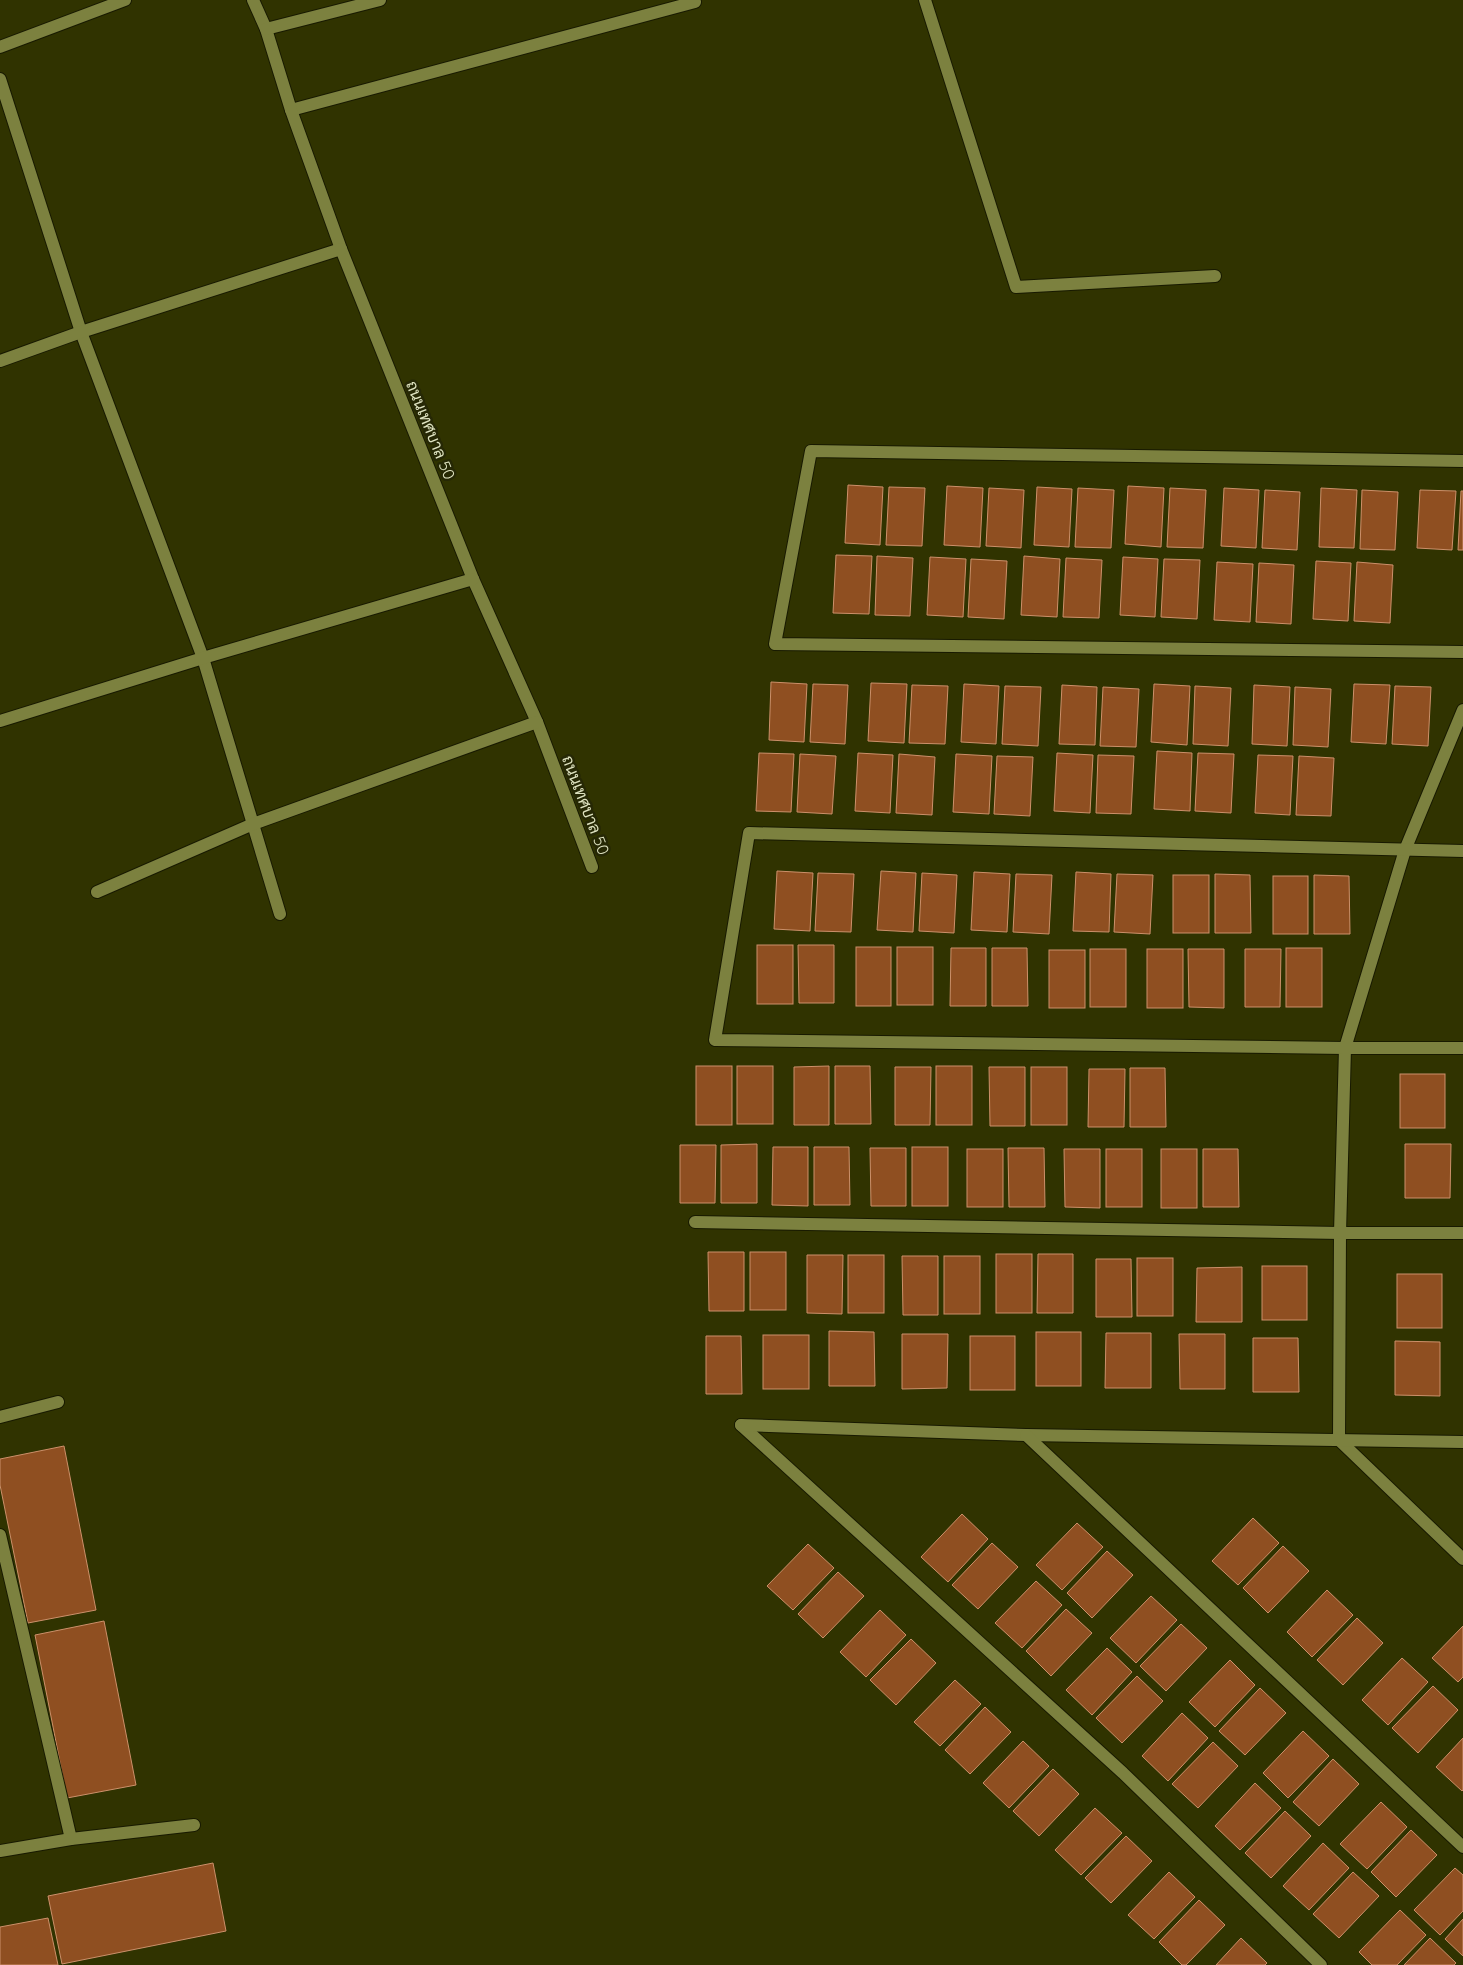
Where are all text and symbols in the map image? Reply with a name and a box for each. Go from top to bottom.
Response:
street label: ถนนเทศบาล 50 [402,378,460,482]
street label: ถนนเทศบาล 50 [558,753,614,857]

